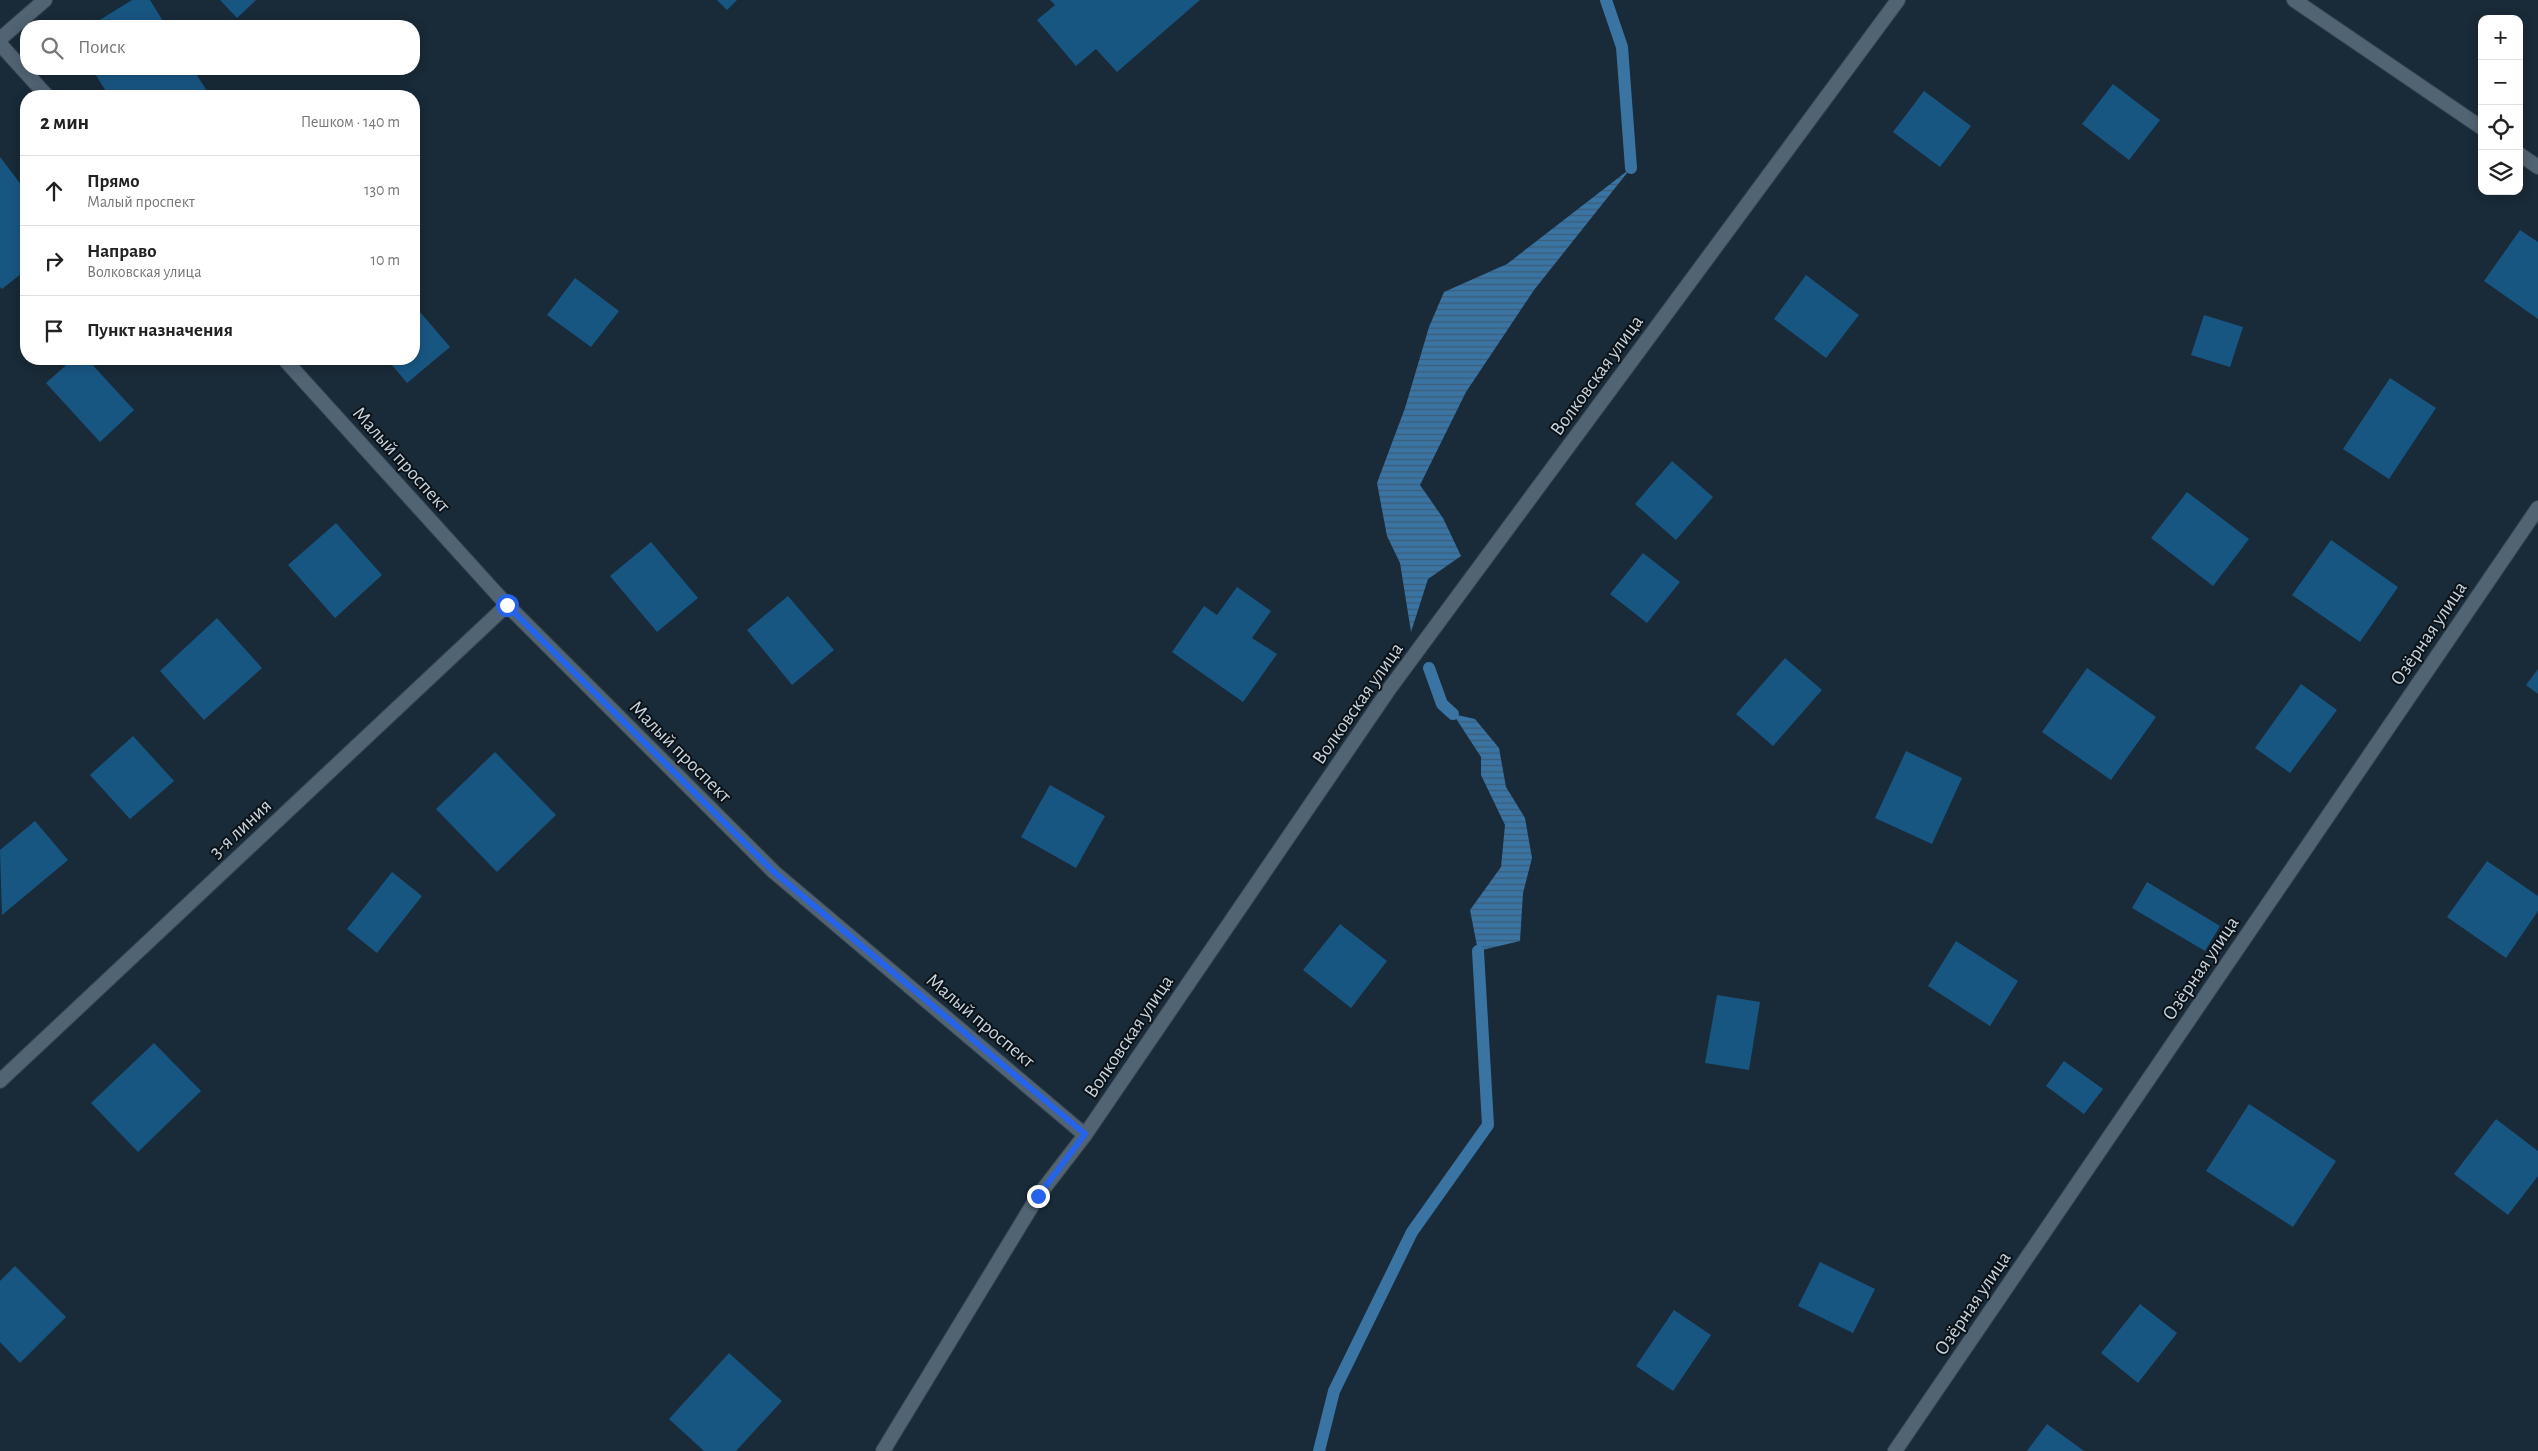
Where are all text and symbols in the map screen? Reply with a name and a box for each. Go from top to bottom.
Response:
map controls [2478,15,2523,195]
button: + [2478,15,2523,60]
search box [20,20,420,75]
icon: search [38,34,66,62]
text: Поиск [78,38,125,57]
button: − [2478,60,2523,105]
button: locate [2478,105,2523,150]
text: 2 мин [40,112,89,133]
text: Пешком · 140 m [301,114,400,130]
button: layers [2478,150,2523,195]
text: Прямо [87,172,140,191]
icon: ahead [40,177,68,205]
text: 130 m [364,182,400,198]
text: Малый проспект [87,194,195,210]
text: Направо [87,242,157,261]
icon: right [40,247,68,275]
text: 10 m [371,252,400,268]
text: Волковская улица [87,264,202,280]
street label: Волковская улица [1547,312,1647,439]
icon: arrive [40,317,68,345]
text: Пункт назначения [87,321,233,340]
street label: Малый проспект [349,403,454,517]
street label: Озёрная улица [2387,578,2471,689]
route start [496,594,519,617]
street label: Волковская улица [1309,639,1407,768]
street label: Малый проспект [626,697,736,807]
street label: 3-я линия [206,795,275,862]
street label: Озёрная улица [2159,913,2243,1024]
street label: Малый проспект [922,970,1039,1072]
street label: Волковская улица [1080,972,1177,1102]
route end [1027,1185,1050,1208]
street label: Озёрная улица [1931,1248,2015,1359]

